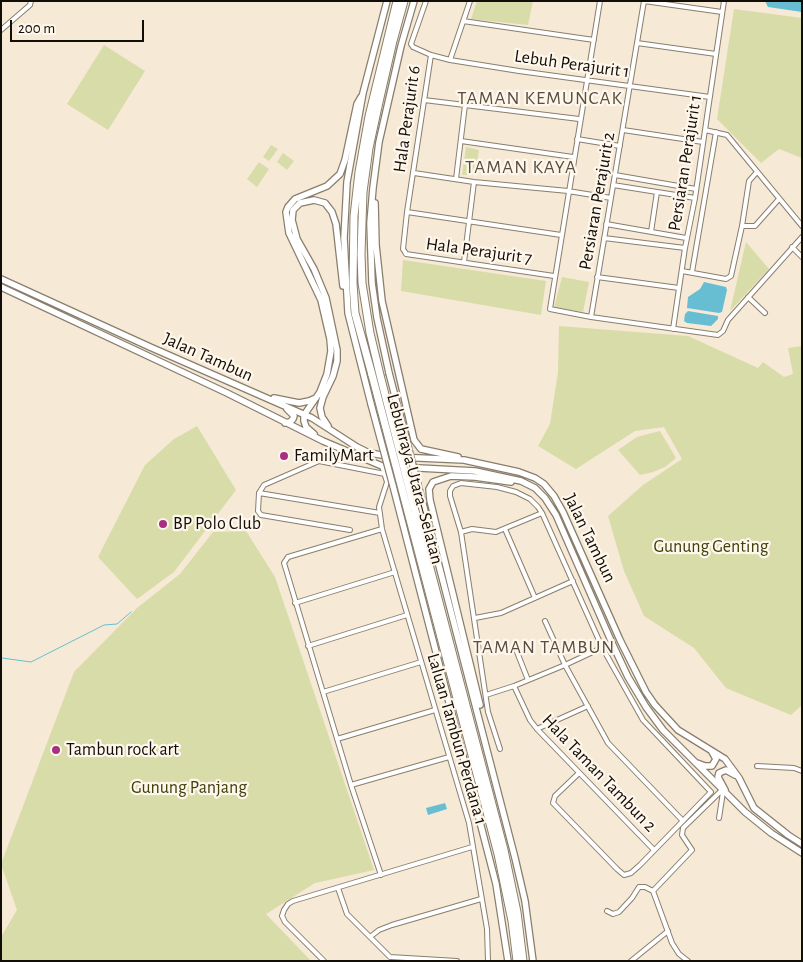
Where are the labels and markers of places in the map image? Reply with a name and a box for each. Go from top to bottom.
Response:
place label: FamilyMart [294,445,374,467]
marker: FamilyMart [278,450,290,462]
place label: BP Polo Club [173,513,261,535]
marker: BP Polo Club [157,518,169,530]
place label: Tambun rock art [66,739,179,761]
marker: Tambun rock art [50,744,62,756]

